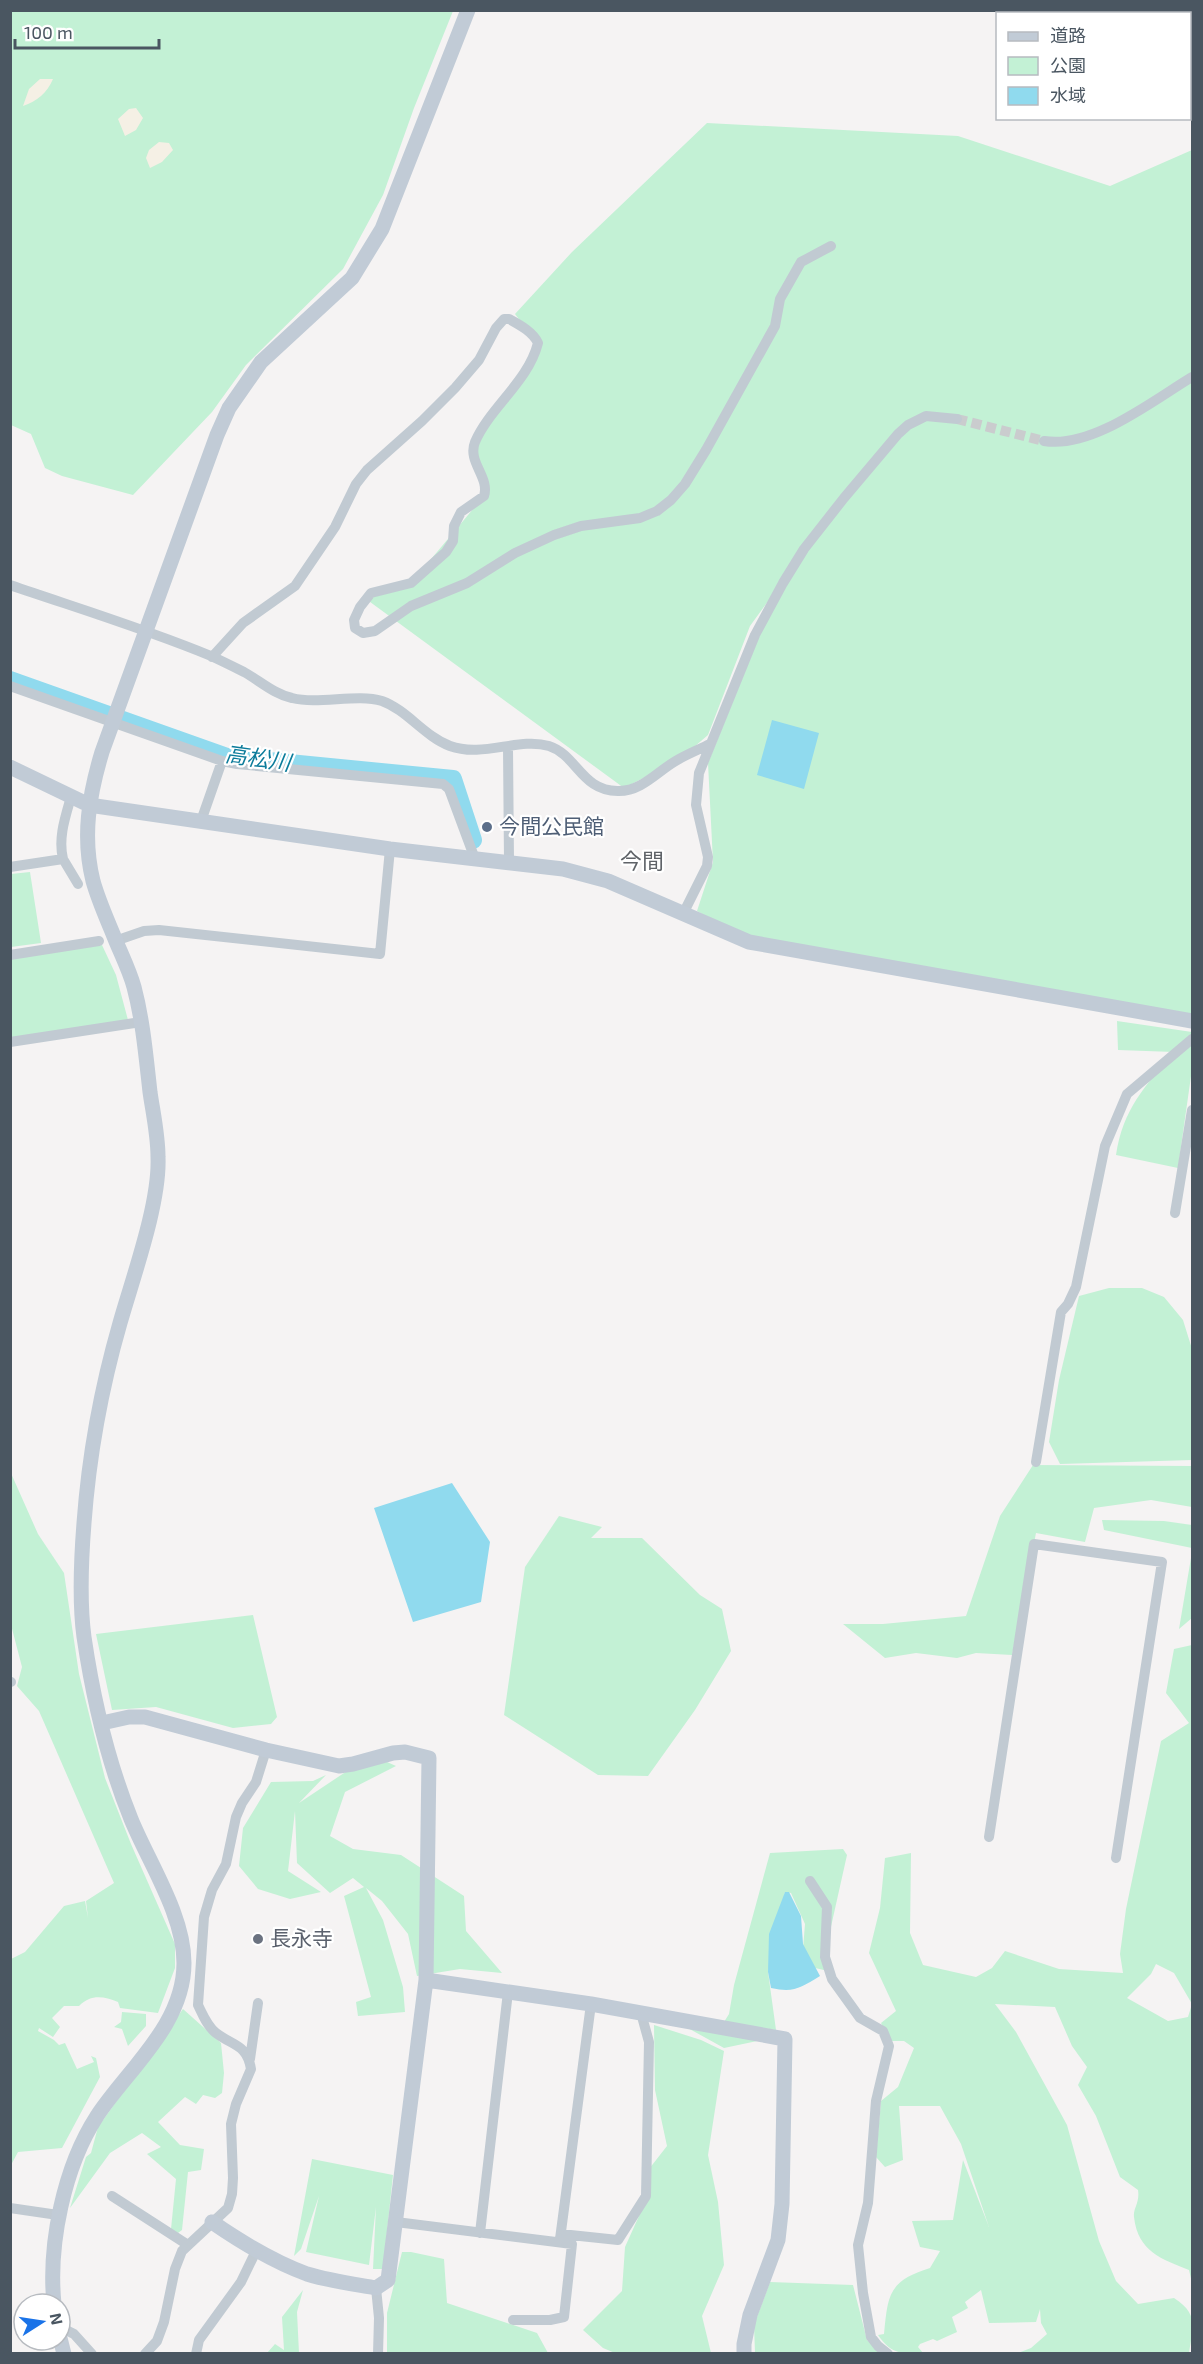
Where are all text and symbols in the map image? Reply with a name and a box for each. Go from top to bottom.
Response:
scale bar [15,12,159,50]
legend [996,12,1191,120]
text: 100 m [24,21,73,43]
text: 道路 [1050,24,1086,46]
text: 公園 [1050,54,1086,76]
text: 水域 [1050,84,1086,106]
water label: 高松川 [224,740,295,775]
place label: 今間公民館 [499,813,604,838]
marker: 今間公民館 [480,820,494,834]
district label: 今間 [620,847,664,873]
place label: 長永寺 [270,1925,333,1950]
marker: 長永寺 [251,1932,265,1946]
north arrow [12,2292,72,2352]
text: N [47,2311,68,2326]

